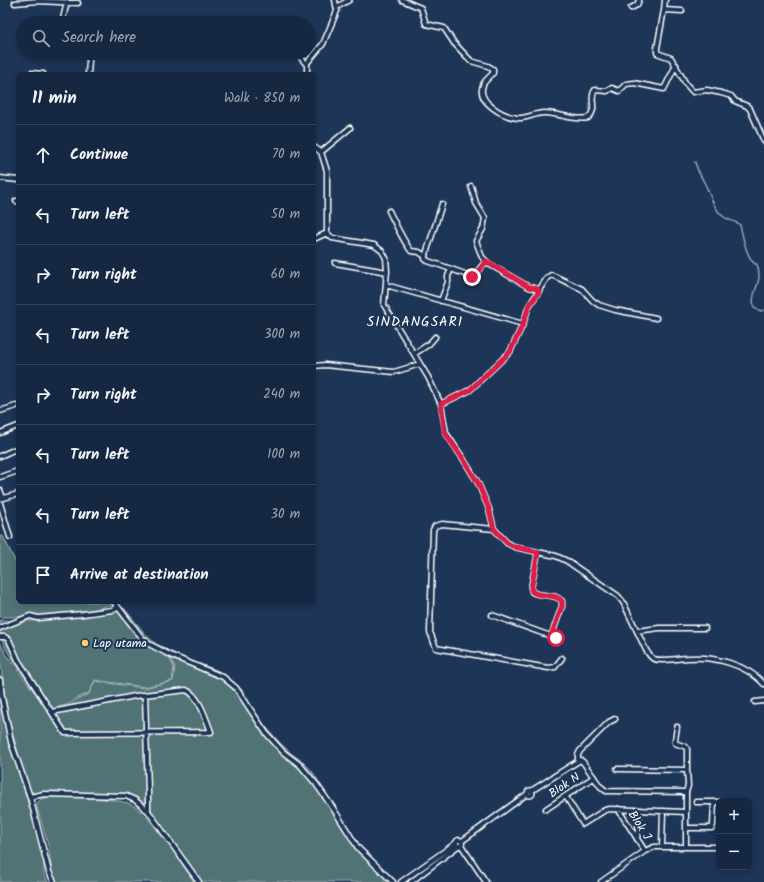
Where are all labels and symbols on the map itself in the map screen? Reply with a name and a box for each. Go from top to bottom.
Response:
route end [463,268,481,286]
district label: SINDANGSARI [367,311,463,333]
route start [547,629,565,647]
place label: Lap utama [93,634,147,653]
marker: Lap utama [80,638,90,648]
street label: Blok N [545,768,584,803]
street label: Blok J [623,807,656,844]

